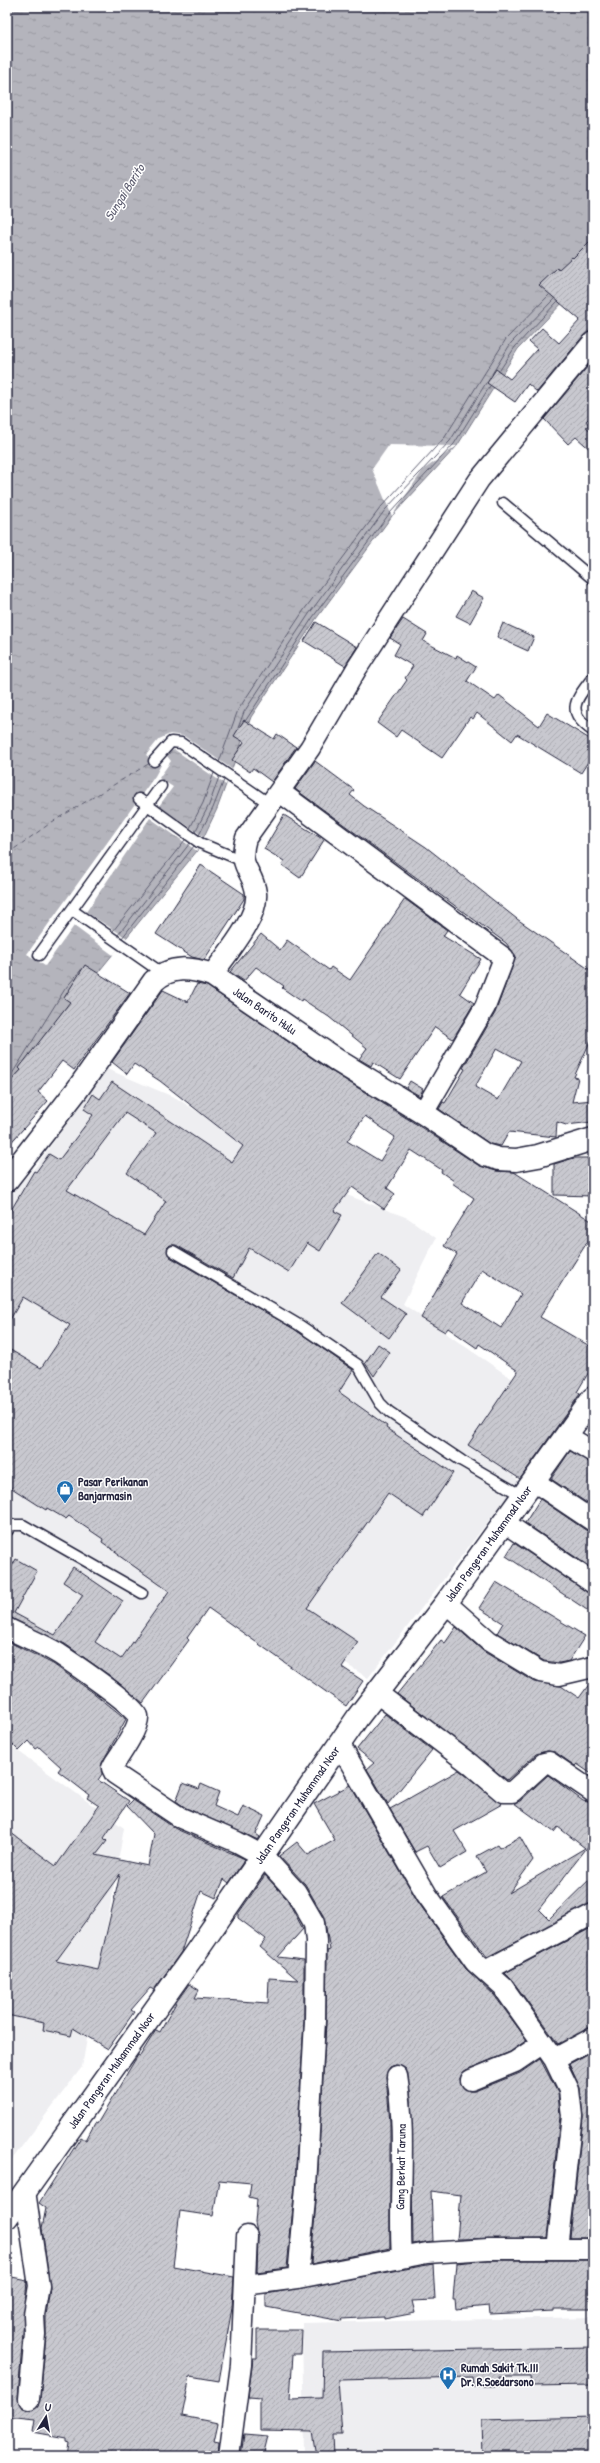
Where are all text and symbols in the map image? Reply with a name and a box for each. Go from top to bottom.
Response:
water label: Sungai Barito [100,159,150,224]
street label: Jalan Barito Hulu [230,983,300,1038]
place label: Pasar Perikanan Banjarmasin [78,1473,149,1504]
shop icon: Pasar Perikanan Banjarmasin [55,1479,75,1504]
street label: Jalan Pangeran Muhammad Noor [441,1481,536,1605]
street label: Jalan Pangeran Muhammad Noor [250,1742,344,1867]
street label: Jalan Pangeran Muhammad Noor [64,2008,159,2132]
street label: Gang Berkat Taruna [391,2124,410,2210]
place label: Rumah Sakit Tk.III Dr. R.Soedarsono [461,2359,538,2390]
hospital icon: Rumah Sakit Tk.III Dr. R.Soedarsono [438,2365,458,2390]
north arrow [26,2397,66,2437]
text: U [44,2400,52,2415]

